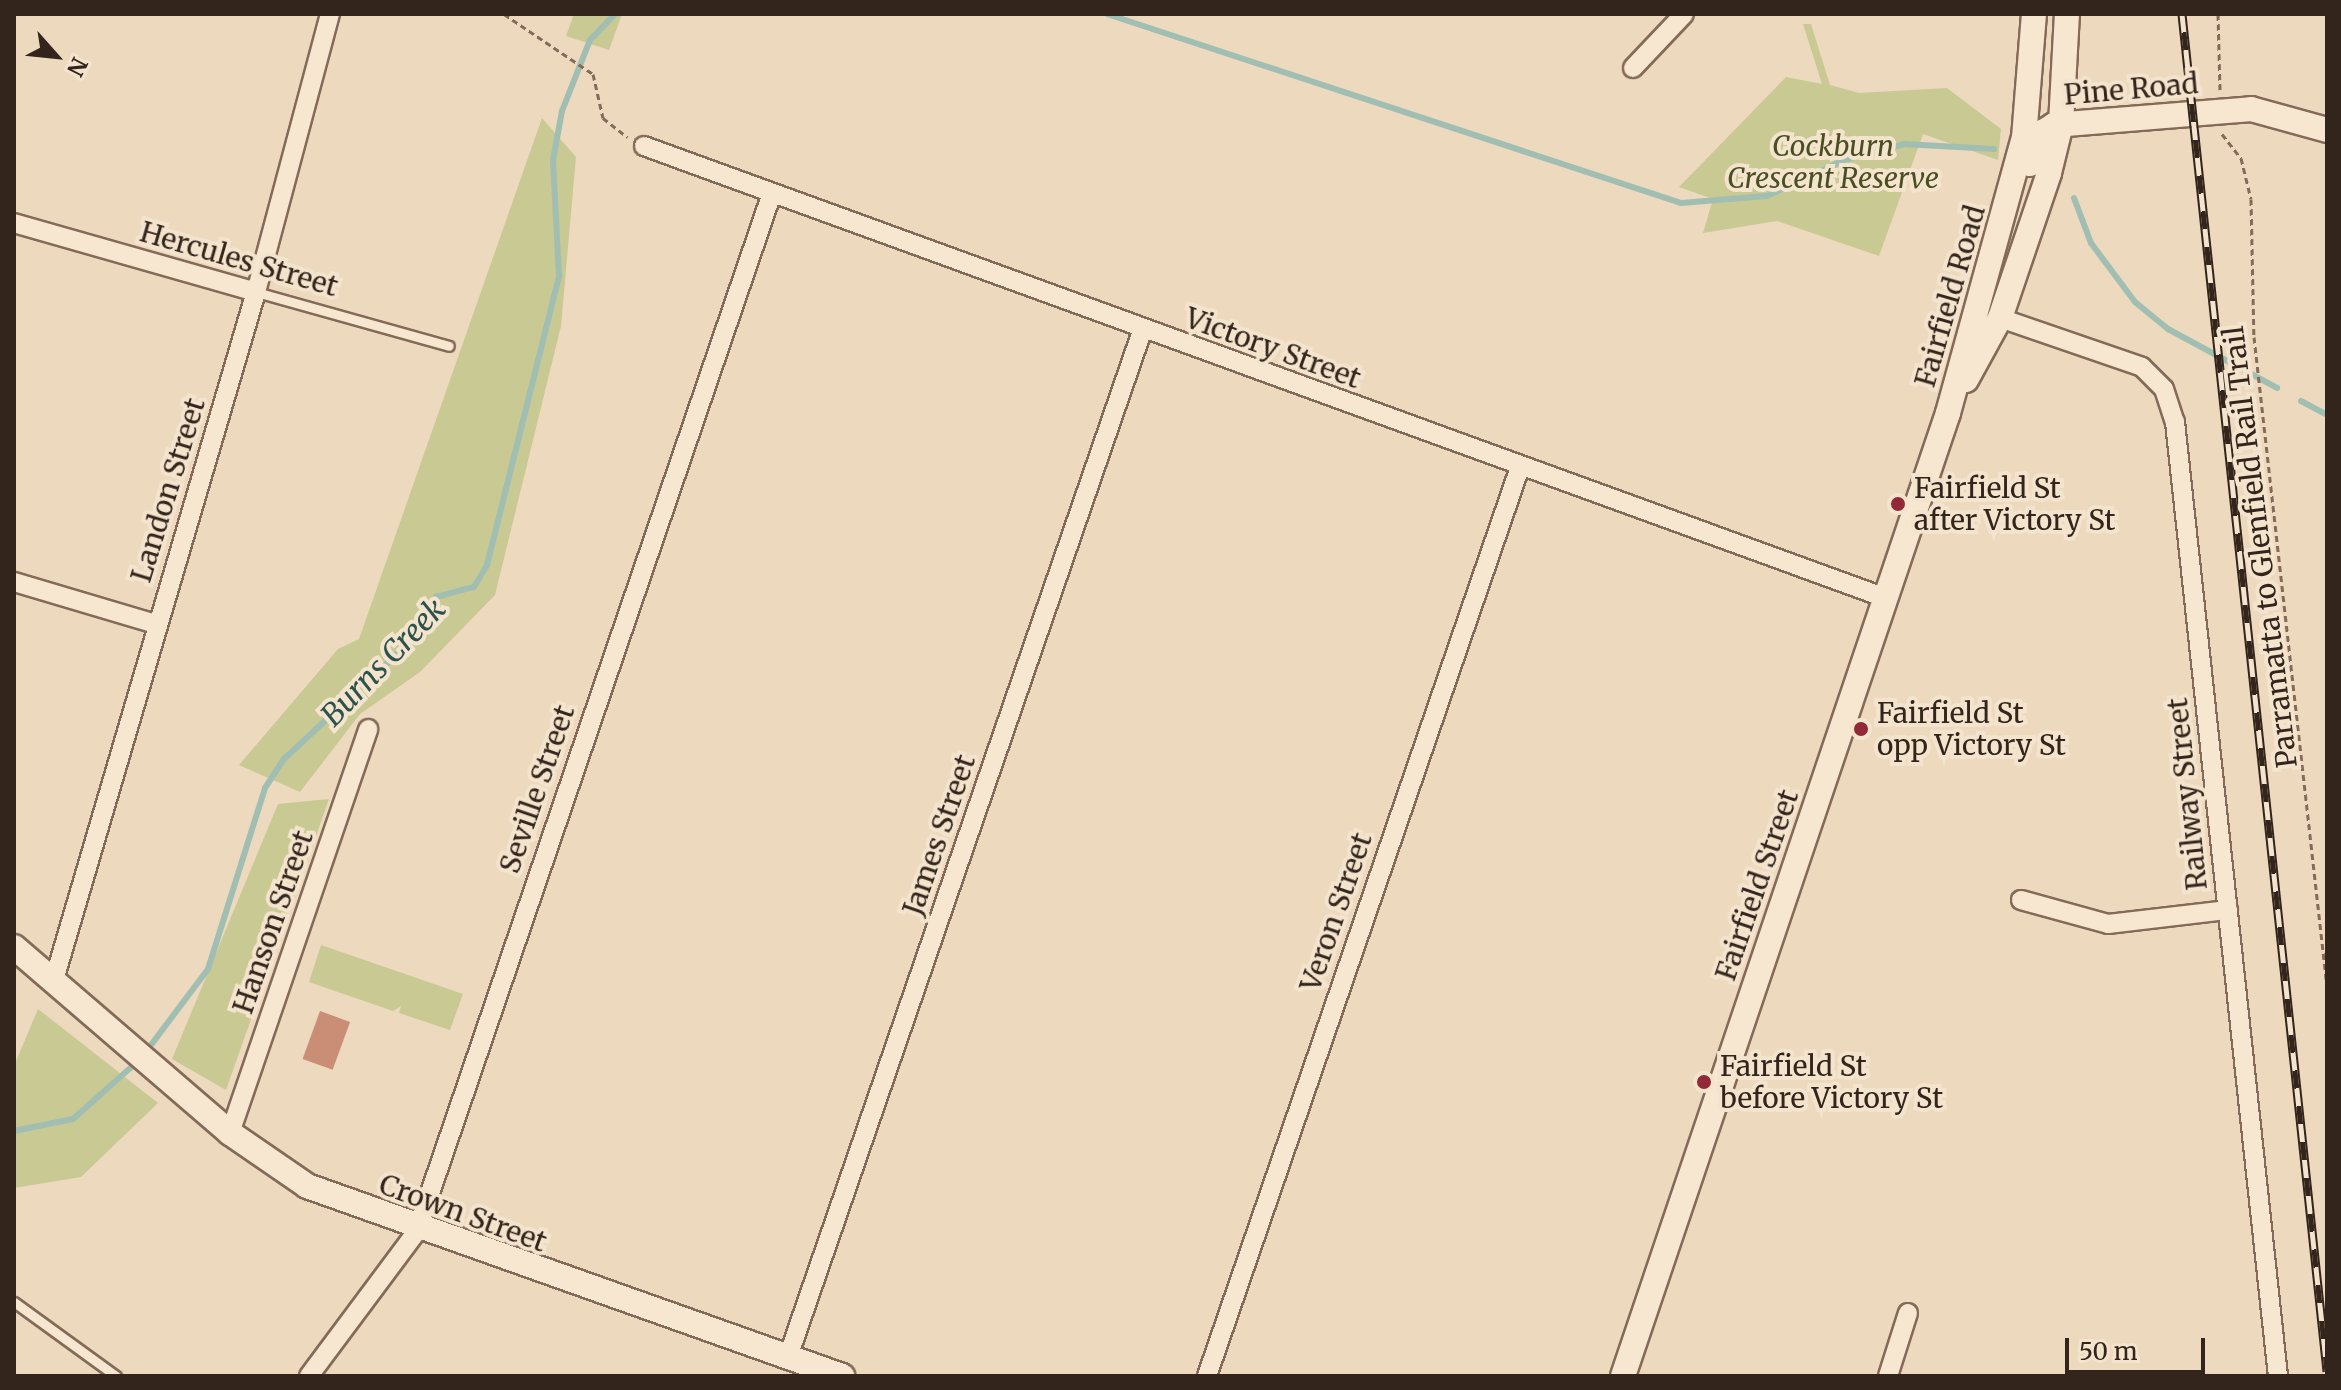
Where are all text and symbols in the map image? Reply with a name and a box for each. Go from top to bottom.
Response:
north arrow [16,16,96,96]
text: N [61,53,94,81]
street label: Pine Road [2062,66,2200,112]
park label: Cockburn Crescent Reserve [1727,129,1939,195]
street label: Fairfield Road [1908,201,1992,391]
street label: Hercules Street [136,215,342,303]
street label: Victory Street [1181,301,1365,395]
street label: Parramatta to Glenfield Rail Trail [2216,324,2304,770]
street label: Landon Street [124,394,212,586]
place label: Fairfield St after Victory St [1914,471,2116,537]
marker: Fairfield St after Victory St [1889,495,1907,513]
water label: Burns Creek [314,591,452,733]
place label: Fairfield St opp Victory St [1877,696,2066,762]
street label: Railway Street [2160,696,2214,892]
street label: Seville Street [493,701,581,877]
marker: Fairfield St opp Victory St [1852,720,1870,738]
street label: James Street [896,750,982,920]
street label: Fairfield Street [1709,785,1805,985]
street label: Hanson Street [226,826,320,1018]
street label: Veron Street [1293,828,1379,996]
place label: Fairfield St before Victory St [1720,1049,1943,1115]
marker: Fairfield St before Victory St [1695,1073,1713,1091]
street label: Crown Street [375,1167,551,1259]
scale bar [2069,1322,2209,1372]
text: 50 m [2079,1336,2138,1367]

